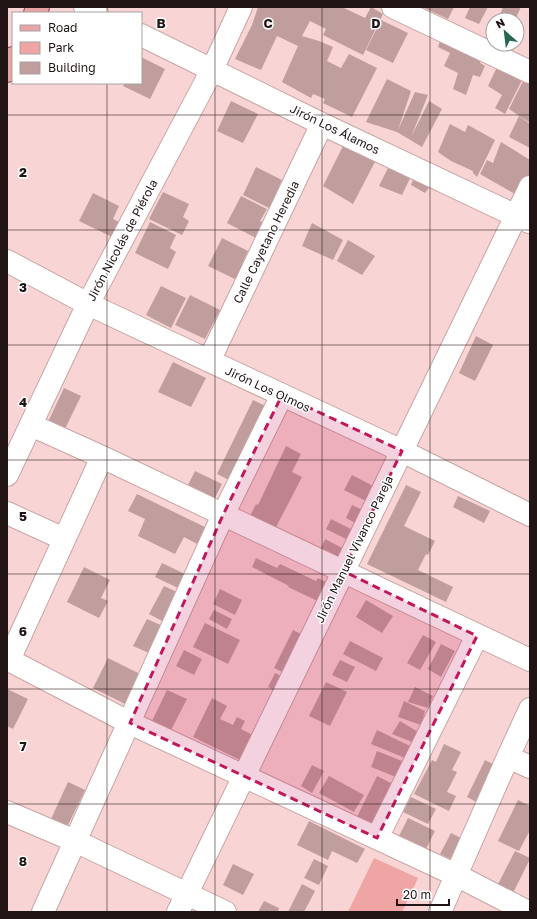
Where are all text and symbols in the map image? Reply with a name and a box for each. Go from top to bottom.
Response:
legend [12,12,142,84]
north arrow [485,12,525,52]
text: B [156,15,166,31]
text: C [263,15,273,31]
text: D [371,15,381,31]
text: N [493,15,507,30]
text: Road [48,20,77,35]
text: Park [48,40,74,55]
text: Building [48,60,96,75]
street label: Jirón Los Álamos [288,101,382,157]
text: 2 [19,164,27,180]
street label: Jirón Nicolás de Piérola [83,177,161,303]
street label: Calle Cayetano Heredia [230,178,302,306]
text: 3 [19,279,27,295]
street label: Jirón Los Olmos [223,363,313,415]
text: 4 [19,394,27,410]
street label: Jirón Manuel Vivanco Pareja [312,473,396,625]
text: 5 [19,508,27,524]
text: 6 [19,623,27,639]
text: 7 [19,738,27,754]
text: 8 [19,853,27,869]
scale bar [397,881,449,907]
text: 20 m [403,887,431,902]

